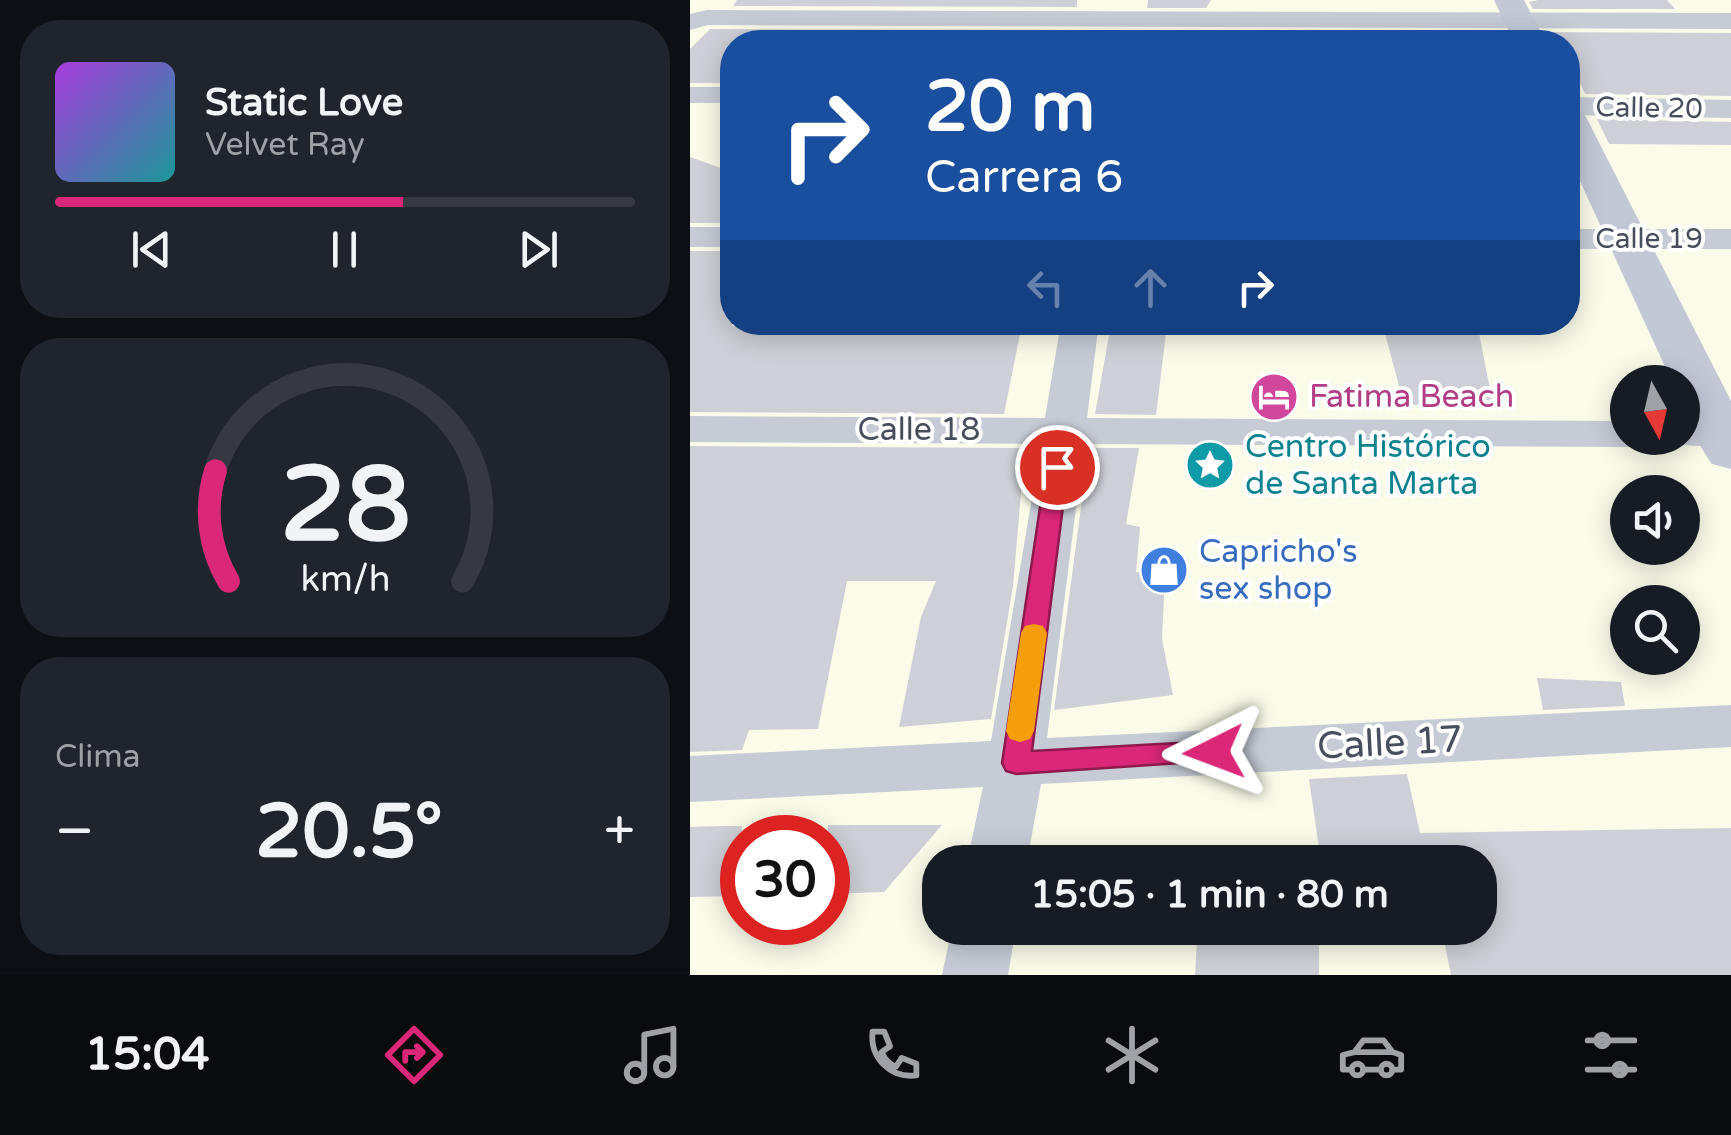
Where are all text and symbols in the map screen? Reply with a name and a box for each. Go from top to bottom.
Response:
text: 20 m [925,66,1095,150]
icon: right [760,70,890,200]
text: Static Love [205,80,403,126]
street label: Calle 20 [1595,90,1703,126]
text: Velvet Ray [205,126,365,164]
text: Carrera 6 [925,151,1123,205]
icon: previous [124,222,179,277]
icon: pause [317,222,372,277]
icon: next [511,222,566,277]
street label: Calle 19 [1595,222,1703,256]
icon: left [1018,260,1073,315]
icon: ahead [1123,260,1178,315]
icon: right [1228,260,1283,315]
north arrow [1610,365,1700,455]
map controls [1610,365,1700,675]
hotel icon: Fatima Beach [1248,371,1300,423]
place label: Fatima Beach [1309,378,1514,416]
street label: Calle 18 [858,411,980,449]
pin [1015,425,1100,510]
place label: Centro Histórico de Santa Marta [1245,428,1491,503]
place icon: Centro Histórico de Santa Marta [1184,439,1236,491]
icon: arrive [1030,440,1085,495]
text: 28 [280,444,410,569]
button: sound [1610,475,1700,565]
place label: Capricho's sex shop [1199,533,1358,608]
shop icon: Capricho's sex shop [1138,544,1190,596]
text: km/h [300,558,390,601]
button: search [1610,585,1700,675]
position arrow [1162,700,1266,804]
street label: Calle 17 [1316,716,1464,770]
text: Clima [55,738,141,776]
text: 20.5° [255,787,443,877]
text: − [55,799,94,865]
text: + [604,799,635,865]
speed limit sign: 30 [720,815,850,945]
text: 15:05 · 1 min · 80 m [1030,872,1389,918]
icon: directions [379,1020,449,1090]
icon: music [618,1020,688,1090]
icon: phone [858,1020,928,1090]
icon: climate [1097,1020,1167,1090]
icon: car [1337,1020,1407,1090]
icon: filters [1576,1020,1646,1090]
text: 15:04 [85,1028,209,1082]

